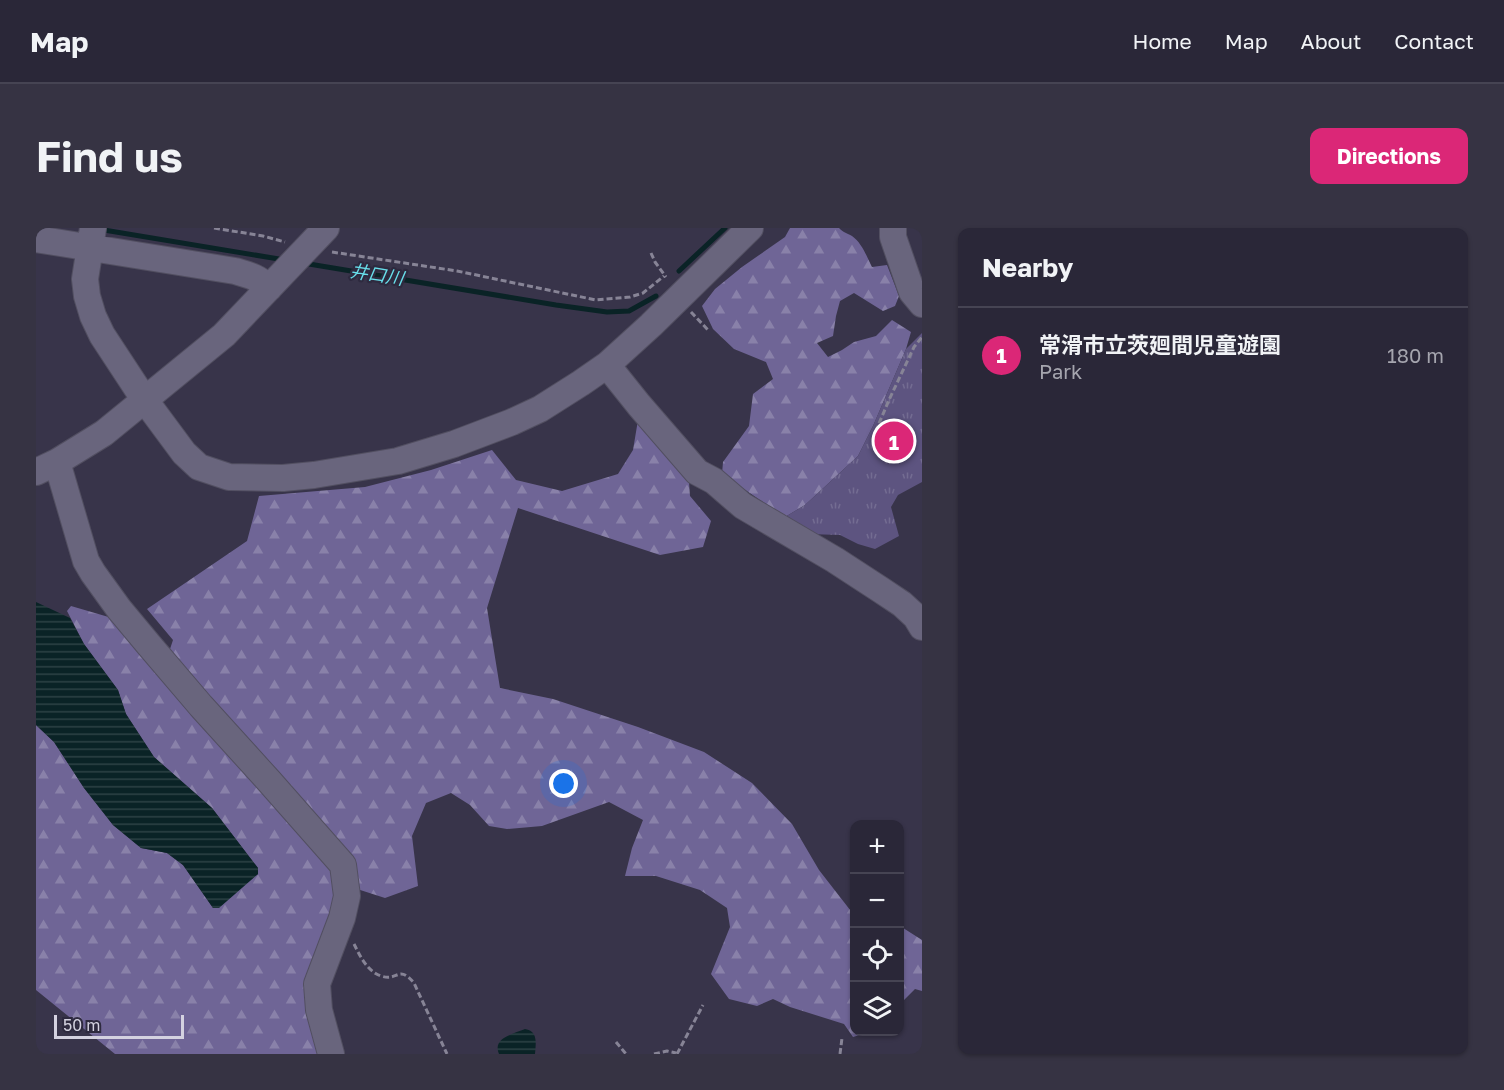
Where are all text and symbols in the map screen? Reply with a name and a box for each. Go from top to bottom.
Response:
text: Map [30,25,88,58]
text: Home [1132,28,1192,54]
text: Map [1225,28,1268,54]
text: About [1301,28,1361,54]
text: Contact [1394,28,1474,54]
button: Directions [1310,128,1468,184]
text: Find us [36,131,183,181]
text: Nearby [982,252,1073,283]
water label: 井口川 [349,259,407,289]
text: 常滑市立茨廻間児童遊園 [1039,331,1281,358]
text: 1 [996,343,1007,367]
text: 180 m [1387,343,1444,367]
text: Park [1039,359,1082,383]
pin: 1 [874,418,914,464]
your location [549,769,578,798]
map controls [850,820,904,1036]
button: + [850,820,904,874]
button: − [850,874,904,928]
button: locate [850,928,904,982]
button: layers [850,982,904,1036]
scale bar [54,1012,184,1040]
text: 50 m [63,1015,100,1035]

